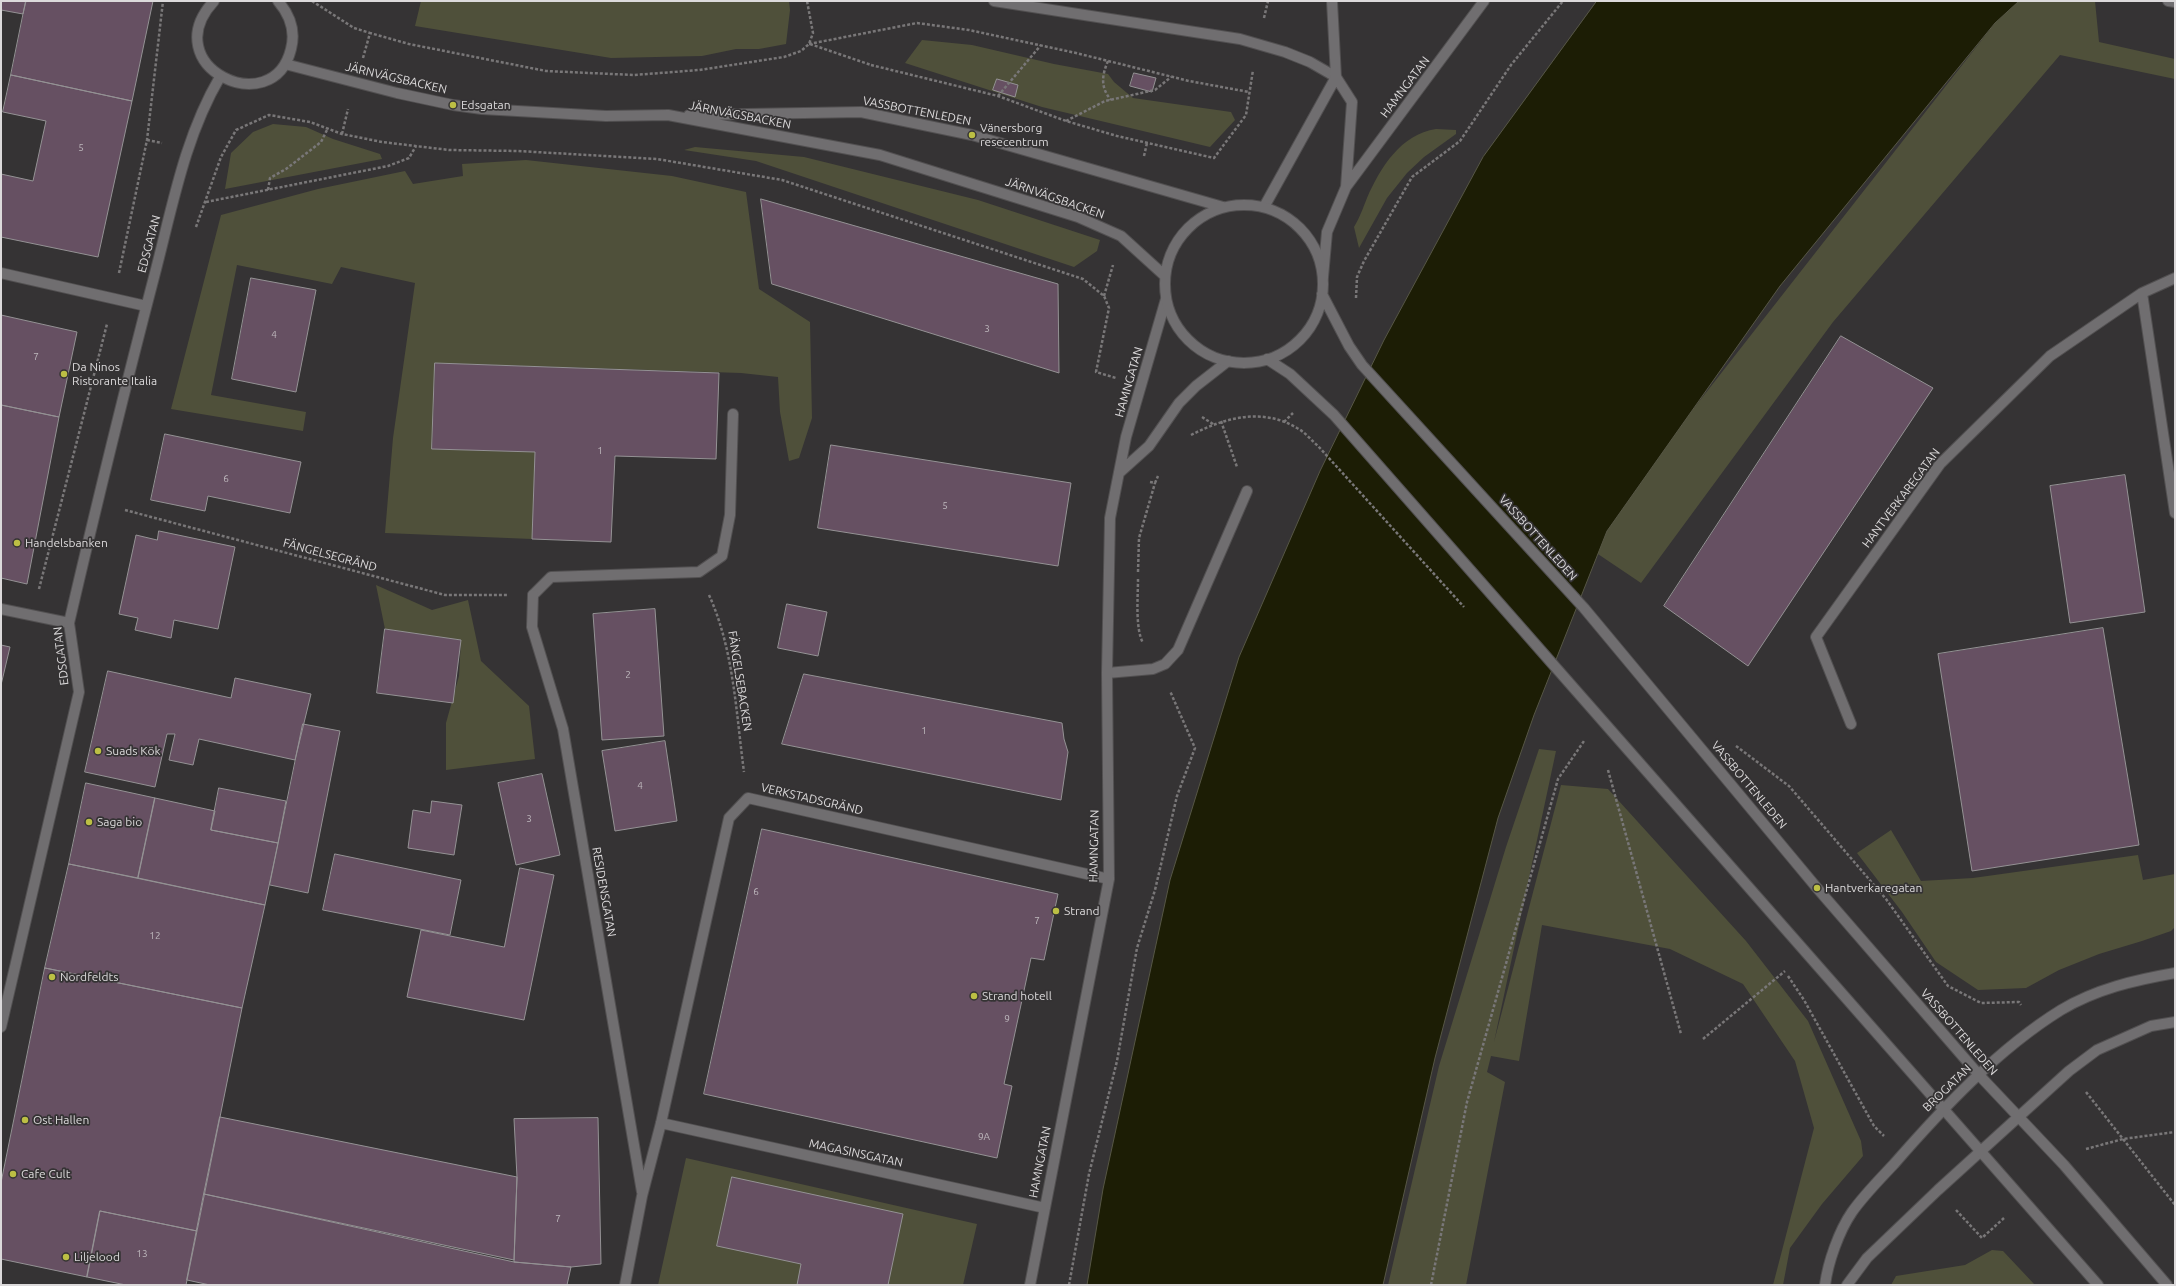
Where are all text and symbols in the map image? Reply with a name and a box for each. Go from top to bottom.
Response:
street label: HAMNGATAN [1377,54,1433,120]
street label: JÄRNVÄGSBACKEN [344,59,448,97]
street label: VASSBOTTENLEDEN [862,93,972,129]
place label: Edsgatan [461,98,511,112]
street label: JÄRNVÄGSBACKEN [688,98,792,132]
marker: Edsgatan [448,100,458,110]
place label: Vänersborg resecentrum [980,121,1048,149]
marker: Vänersborg resecentrum [967,130,977,140]
house number: 5 [78,142,84,154]
street label: JÄRNVÄGSBACKEN [1004,174,1106,222]
street label: EDSGATAN [134,214,164,274]
house number: 3 [984,323,990,335]
house number: 4 [271,329,277,341]
street label: HAMNGATAN [1112,345,1146,419]
house number: 7 [33,351,39,363]
place label: Da Ninos Ristorante Italia [72,360,157,388]
marker: Da Ninos Ristorante Italia [59,369,69,379]
house number: 1 [597,445,603,457]
street label: HANTVERKAREGATAN [1859,446,1943,550]
house number: 6 [223,473,229,485]
street label: VASSBOTTENLEDEN [1496,492,1580,584]
house number: 5 [942,500,948,512]
place label: Handelsbanken [25,536,108,550]
street label: FÄNGELSEGRÄND [281,536,379,574]
marker: Handelsbanken [12,538,22,548]
street label: EDSGATAN [50,626,72,686]
street label: FÄNGELSEBACKEN [725,630,755,732]
house number: 2 [625,669,631,681]
house number: 1 [921,725,927,737]
street label: VASSBOTTENLEDEN [1708,738,1790,832]
place label: Suads Kök [106,744,161,758]
marker: Suads Kök [93,746,103,756]
house number: 4 [637,780,643,792]
street label: VERKSTADSGRÄND [759,780,865,818]
street label: HAMNGATAN [1086,810,1102,882]
house number: 3 [526,813,532,825]
place label: Saga bio [97,815,142,829]
marker: Saga bio [84,817,94,827]
street label: RESIDENSGATAN [589,846,619,938]
place label: Hantverkaregatan [1825,881,1922,895]
marker: Hantverkaregatan [1812,883,1822,893]
house number: 6 [753,886,759,898]
place label: Strand [1064,904,1100,918]
marker: Strand [1051,906,1061,916]
house number: 7 [1034,915,1040,927]
house number: 12 [149,930,161,942]
place label: Nordfeldts [60,970,118,984]
marker: Nordfeldts [47,972,57,982]
street label: VASSBOTTENLEDEN [1918,986,2000,1078]
place label: Strand hotell [982,989,1052,1003]
marker: Strand hotell [969,991,979,1001]
house number: 9 [1004,1013,1010,1025]
street label: BROGATAN [1920,1061,1974,1115]
place label: Ost Hallen [33,1113,89,1127]
marker: Ost Hallen [20,1115,30,1125]
street label: HAMNGATAN [1026,1125,1054,1199]
house number: 9A [978,1131,990,1143]
street label: MAGASINSGATAN [808,1136,904,1170]
place label: Cafe Cult [21,1167,70,1181]
marker: Cafe Cult [8,1169,18,1179]
house number: 7 [555,1213,561,1225]
house number: 13 [136,1248,148,1260]
place label: Liljelood [74,1250,120,1264]
marker: Liljelood [61,1252,71,1262]

